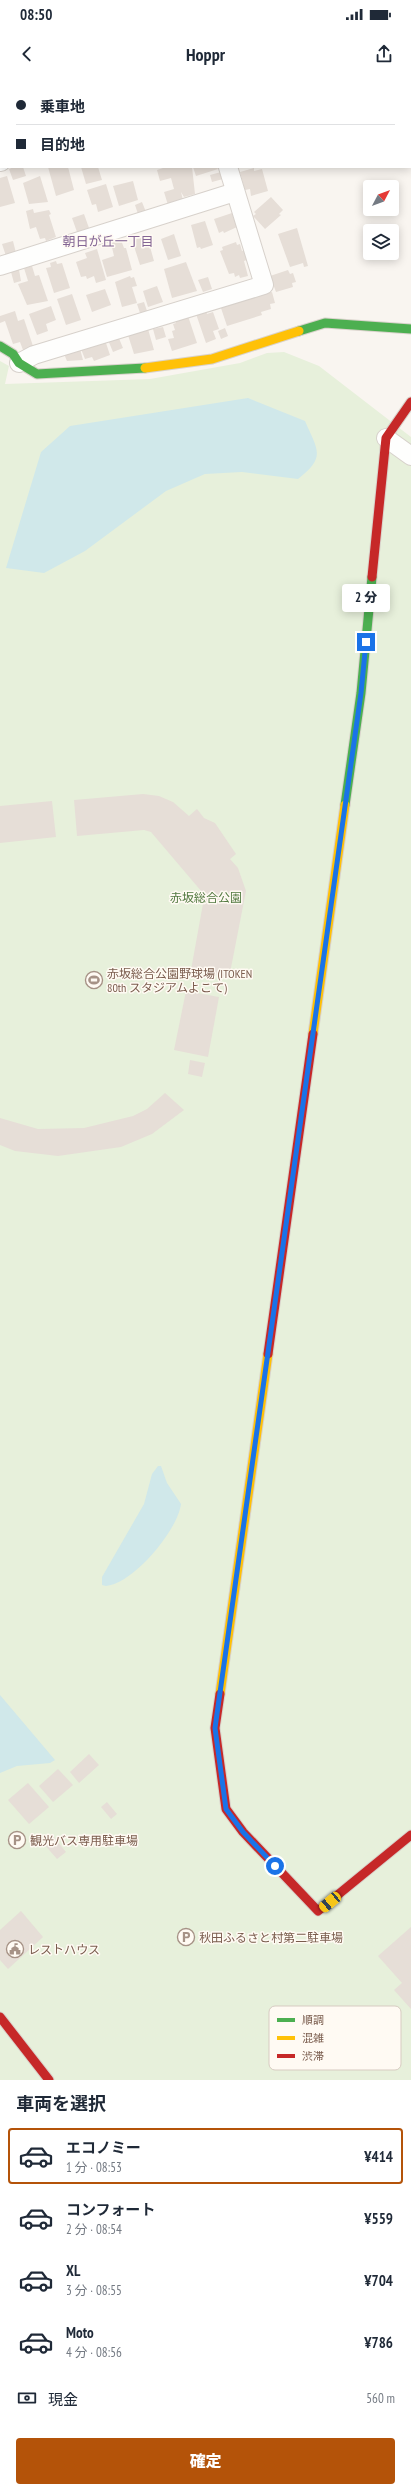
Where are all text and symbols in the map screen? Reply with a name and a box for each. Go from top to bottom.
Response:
text: 08:50 [20,5,52,24]
icon: back [16,43,38,65]
text: Hoppr [186,43,225,66]
icon: share [373,43,395,65]
text: 乗車地 [40,97,85,116]
text: 目的地 [40,135,85,154]
north arrow [363,180,399,216]
map controls [363,180,399,260]
button: layers [363,224,399,260]
district label: 朝日が丘一丁目 [62,233,154,250]
callout: 2 分 [342,584,390,612]
text: 2 分 [355,589,377,606]
route end [357,633,375,651]
park label: 赤坂総合公園 [170,890,242,905]
place label: 赤坂総合公園野球場 (ITOKEN 80th スタジアムよこて) [107,966,252,995]
sports icon: 赤坂総合公園野球場 (ITOKEN 80th スタジアムよこて) [84,970,104,990]
parking icon: 観光バス専用駐車場 [7,1830,27,1850]
place label: 観光バス専用駐車場 [30,1833,138,1848]
route start [266,1857,284,1875]
car [317,1890,343,1914]
parking icon: 秋田ふるさと村第二駐車場 [176,1927,196,1947]
place label: 秋田ふるさと村第二駐車場 [199,1930,343,1945]
public building icon: レストハウス [5,1939,25,1959]
place label: レストハウス [28,1942,100,1957]
legend [269,2006,401,2070]
text: 順調 [302,2013,324,2027]
text: 混雑 [302,2031,324,2045]
text: 渋滞 [302,2049,324,2063]
text: 車両を選択 [16,2092,106,2115]
icon: car [18,2138,54,2174]
text: エコノミー [66,2138,141,2157]
text: ¥414 [364,2147,393,2166]
text: 1 分 · 08:53 [66,2159,122,2176]
icon: car [18,2200,54,2236]
text: コンフォート [66,2200,156,2219]
text: ¥559 [364,2209,393,2228]
text: 2 分 · 08:54 [66,2221,122,2238]
text: XL [66,2261,80,2280]
icon: car [18,2262,54,2298]
text: ¥704 [364,2271,393,2290]
text: 3 分 · 08:55 [66,2282,122,2299]
text: Moto [66,2323,94,2342]
icon: car [18,2324,54,2360]
text: ¥786 [364,2333,393,2352]
text: 4 分 · 08:56 [66,2344,122,2361]
icon: cash [16,2387,38,2409]
text: 現金 [48,2390,78,2409]
text: 560 m [366,2390,395,2407]
button: 確定 [16,2438,395,2484]

